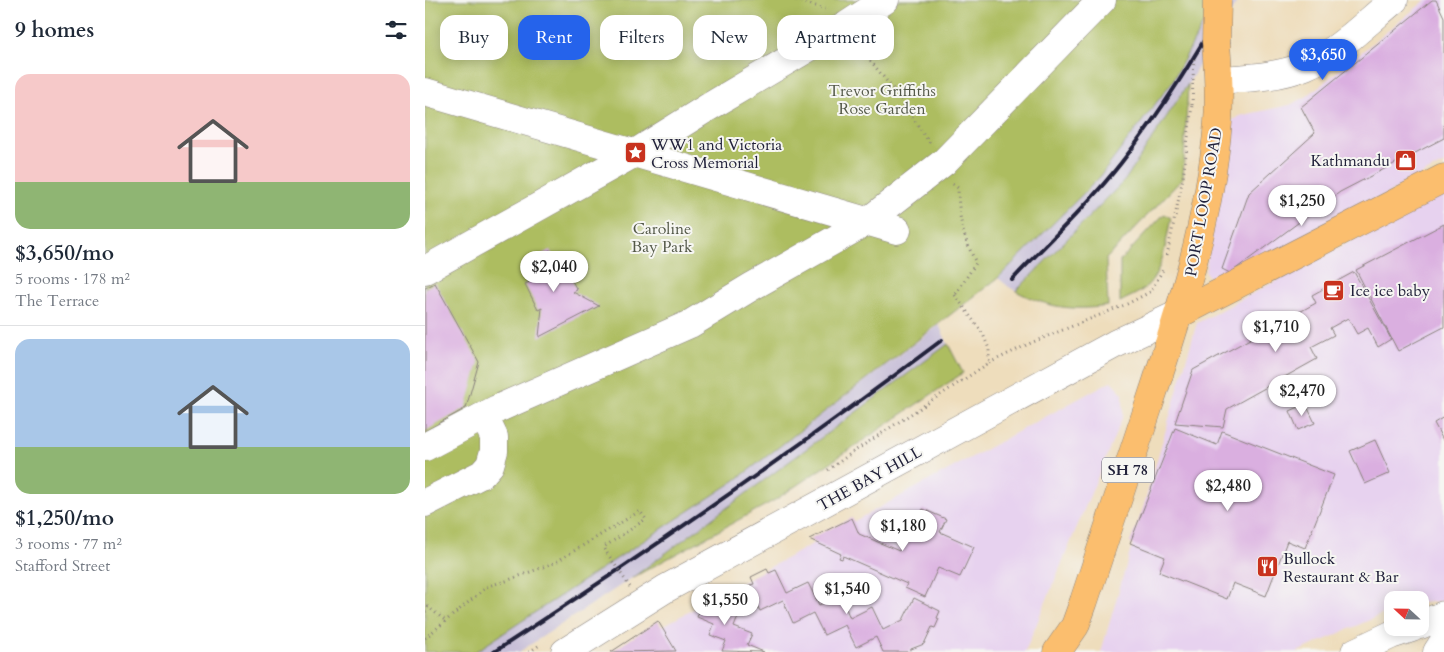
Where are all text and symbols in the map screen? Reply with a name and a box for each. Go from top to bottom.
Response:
chip: Buy [440,15,508,60]
chip: Rent [518,15,590,60]
chip: Filters [600,15,683,60]
chip: New [693,15,767,60]
chip: Apartment [777,15,894,60]
text: 9 homes [15,16,94,45]
icon: filters [382,16,410,44]
pin: $3,650 [1282,38,1364,81]
text: $3,650 [1300,44,1346,66]
park label: Trevor Griffiths Rose Garden [828,80,936,120]
icon: home [168,106,258,196]
street label: PORT LOOP ROAD [1180,126,1228,278]
place label: WW1 and Victoria Cross Memorial [650,134,782,174]
place icon: WW1 and Victoria Cross Memorial [623,141,647,165]
shop icon: Kathmandu [1394,148,1418,172]
place label: Kathmandu [1311,150,1390,172]
pin: $1,250 [1261,184,1343,227]
text: $1,250 [1279,190,1325,212]
park label: Caroline Bay Park [631,218,693,258]
text: $3,650/mo [15,239,114,268]
pin: $2,040 [513,250,595,293]
text: $2,040 [531,256,577,278]
text: 5 rooms · 178 m² [15,268,130,290]
cafe icon: Ice ice baby [1322,278,1346,302]
place label: Ice ice baby [1350,280,1431,302]
text: The Terrace [15,290,99,312]
pin: $1,710 [1235,310,1317,353]
text: $1,710 [1253,316,1299,338]
icon: home [168,372,258,462]
pin: $2,470 [1261,374,1343,417]
text: $2,470 [1279,380,1325,402]
street label: THE BAY HILL [813,441,926,517]
road number: SH 78 [1102,458,1154,482]
pin: $2,480 [1187,470,1269,512]
text: $2,480 [1205,475,1251,497]
text: $1,250/mo [15,504,114,533]
pin: $1,180 [862,510,944,552]
text: $1,180 [880,515,926,537]
text: 3 rooms · 77 m² [15,533,122,555]
place label: Bullock Restaurant & Bar [1283,548,1399,588]
text: Stafford Street [15,555,110,577]
restaurant icon: Bullock Restaurant & Bar [1255,555,1279,579]
pin: $1,540 [806,572,888,615]
text: $1,540 [824,578,870,600]
pin: $1,550 [684,584,766,626]
text: $1,550 [702,589,748,611]
north arrow [1384,591,1429,636]
map controls [1384,591,1429,636]

